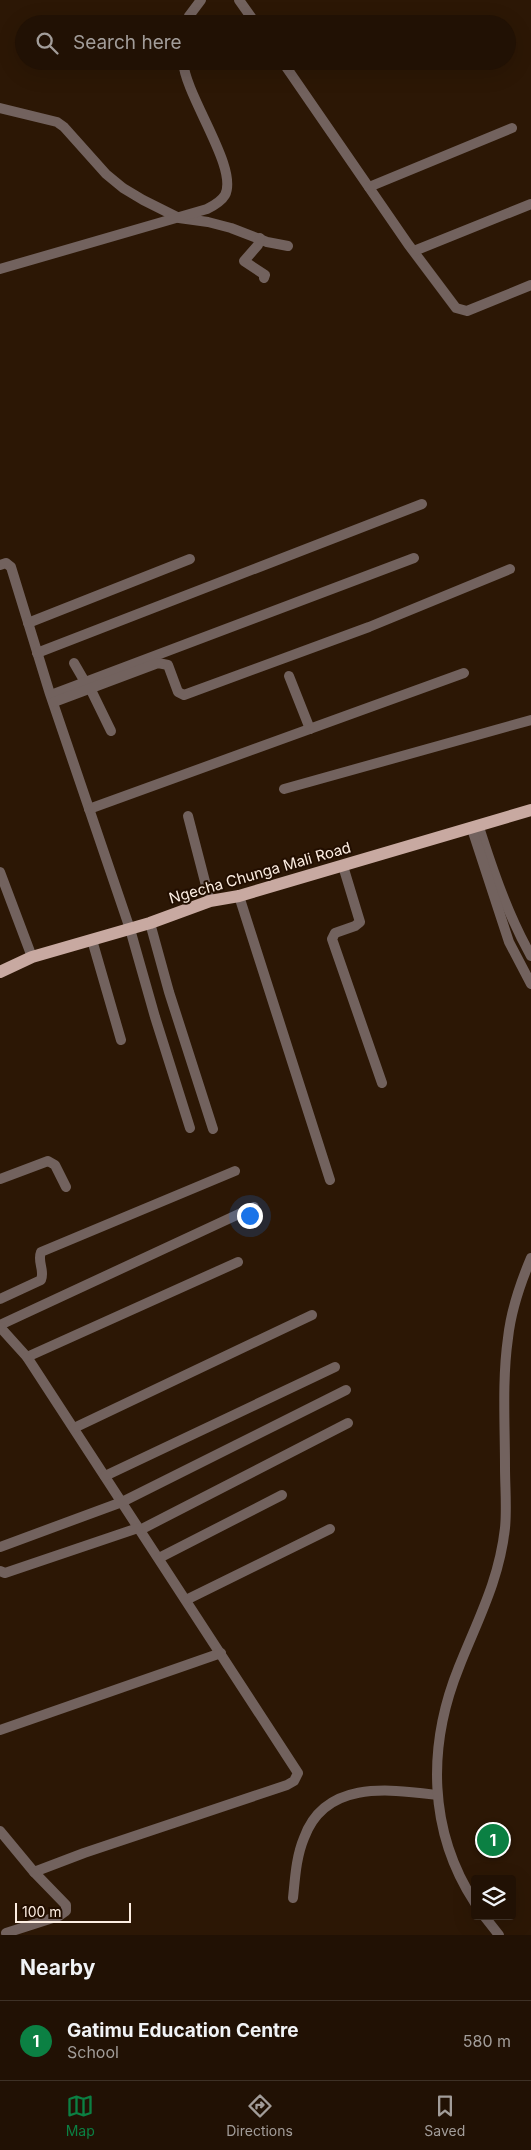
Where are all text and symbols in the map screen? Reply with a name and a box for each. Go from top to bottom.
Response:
search box [15,15,516,70]
icon: search [33,29,61,57]
text: Search here [73,31,182,54]
street label: Ngecha Chunga Mali Road [167,837,353,908]
your location [237,1203,263,1229]
pin: 1 [477,1821,509,1859]
map controls [471,1875,516,1920]
button: layers [471,1875,516,1920]
scale bar [15,1900,131,1923]
text: 100 m [22,1903,62,1920]
text: Nearby [20,1955,95,1980]
text: Gatimu Education Centre [67,2019,299,2042]
text: 1 [33,2031,39,2051]
text: 580 m [463,2031,511,2051]
text: School [67,2042,119,2062]
tab: Map [66,2092,95,2139]
tab: Directions [226,2092,293,2139]
tab: Saved [424,2092,465,2139]

